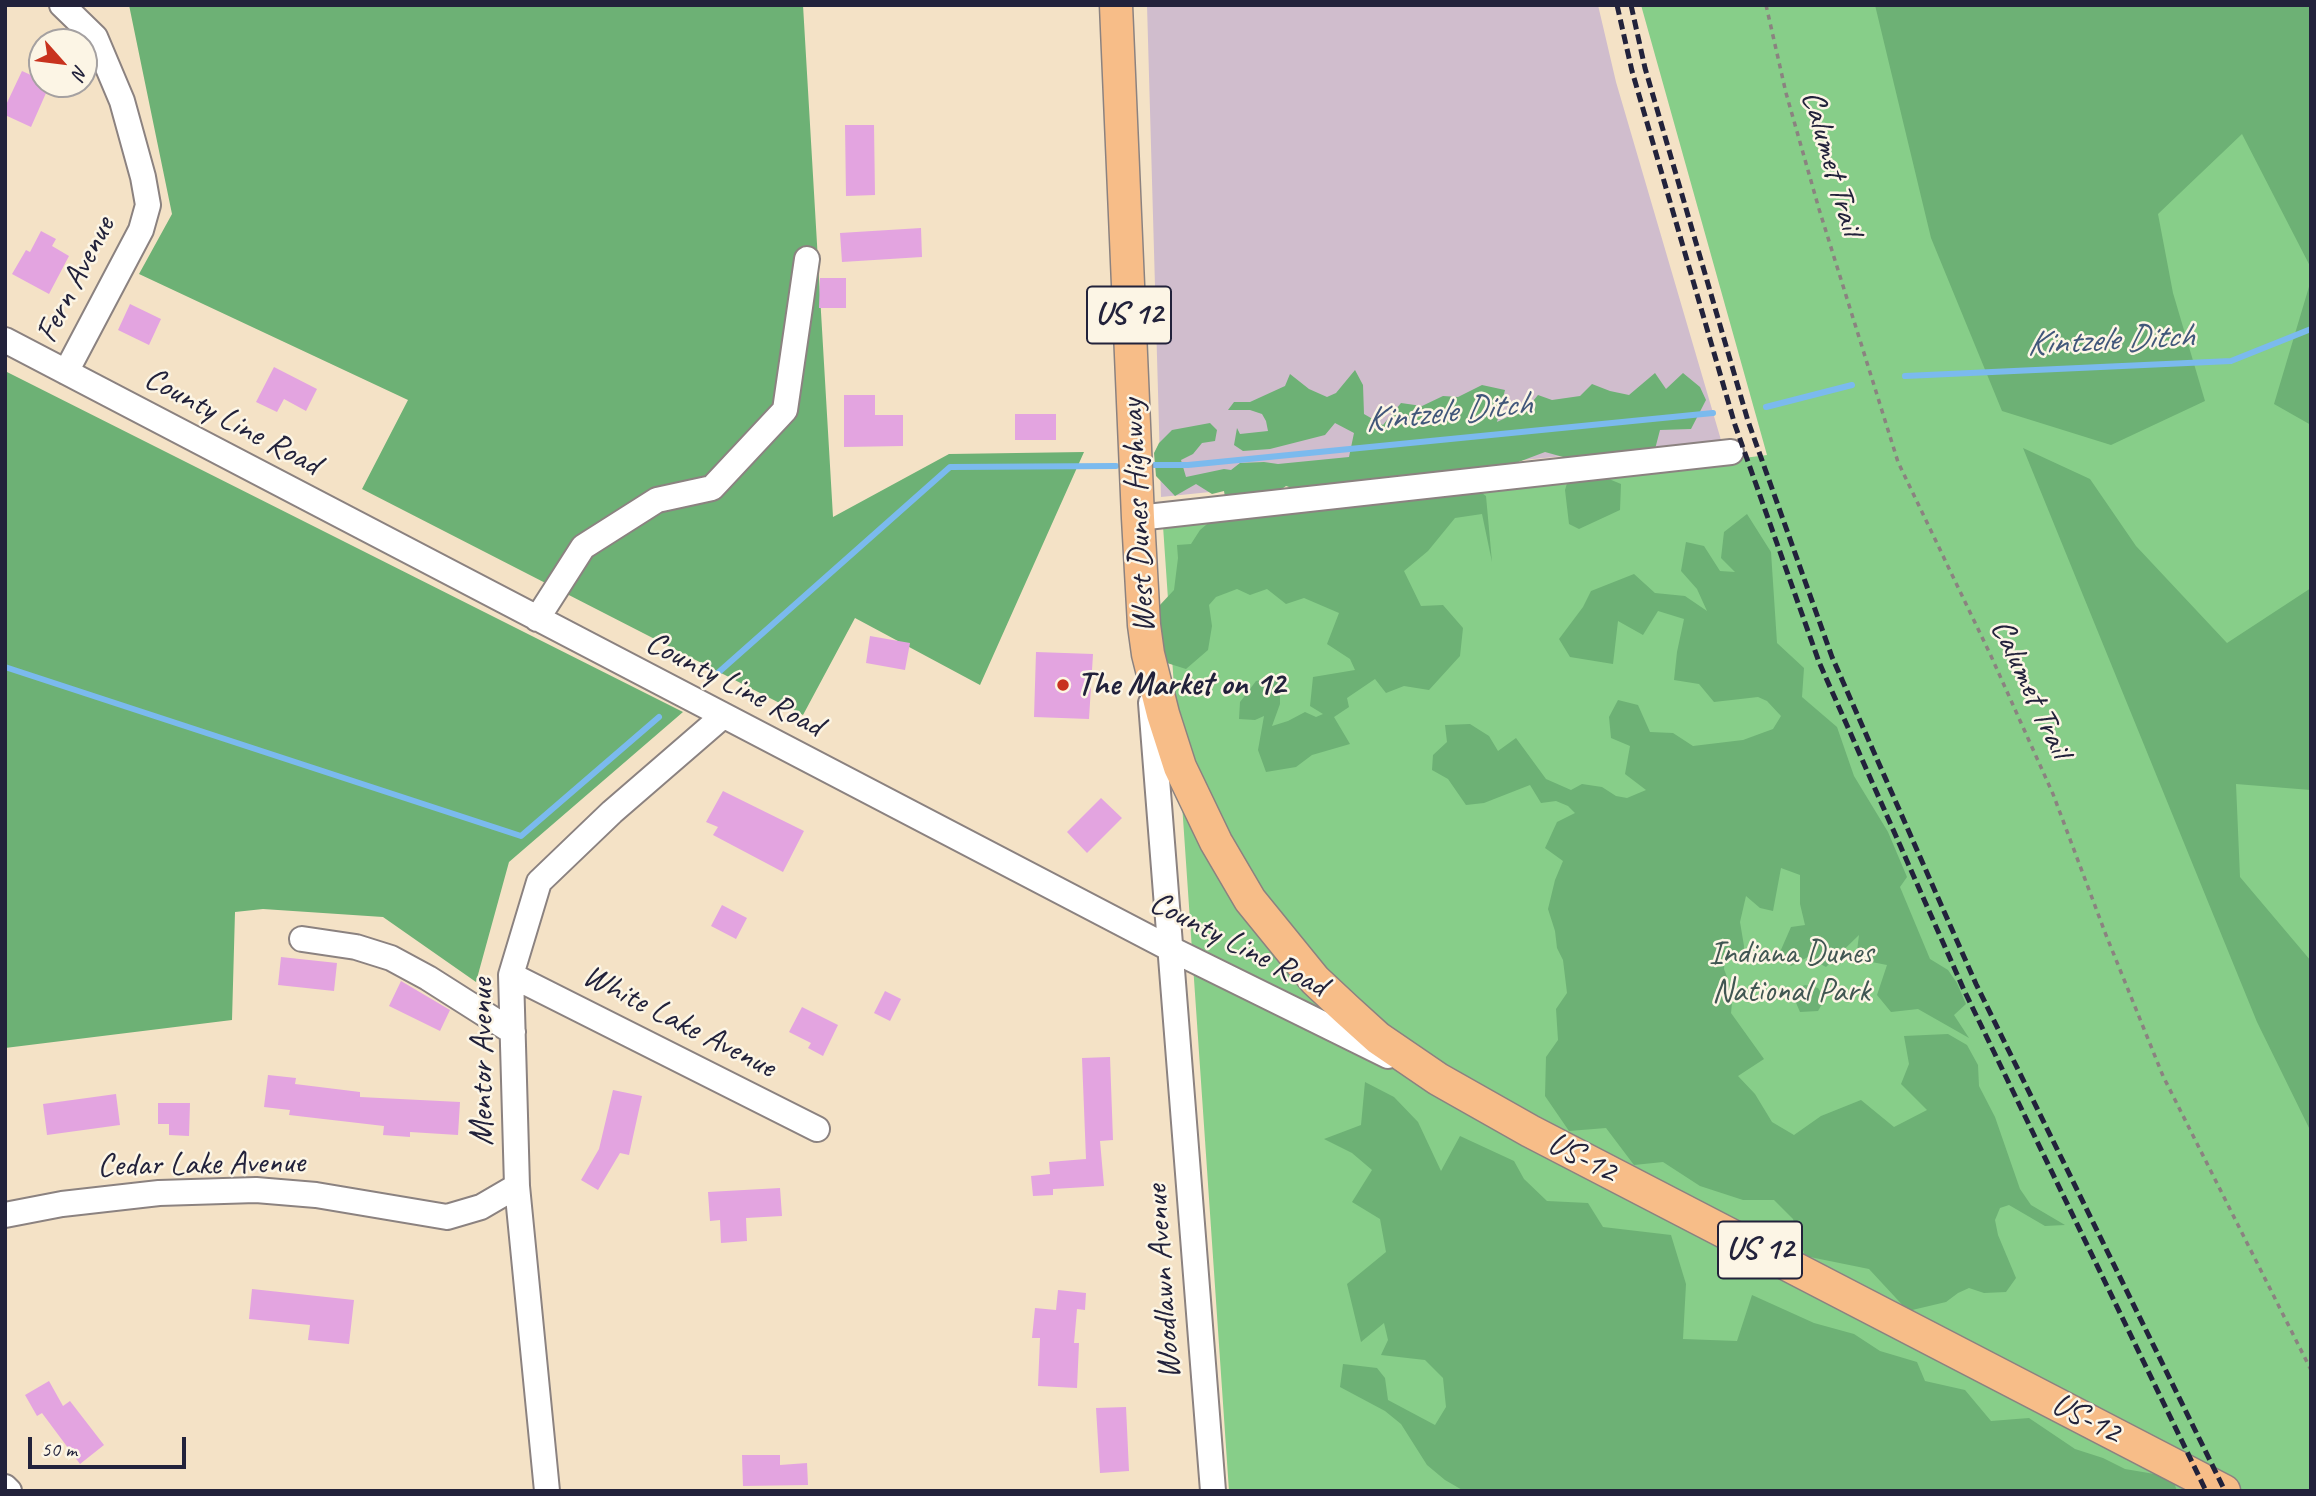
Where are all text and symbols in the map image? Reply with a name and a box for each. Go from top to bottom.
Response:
north arrow [28,28,98,98]
text: N [66,61,93,83]
street label: Calumet Trail [1792,86,1870,240]
street label: Fern Avenue [28,211,124,349]
road number: US 12 [1087,286,1171,344]
water label: Kintzele Ditch [2026,316,2194,366]
street label: County Line Road [137,359,327,485]
water label: Kintzele Ditch [1363,383,1533,443]
street label: West Dunes Highway [1113,398,1165,634]
street label: Calumet Trail [1981,614,2079,764]
street label: County Line Road [639,623,829,747]
place label: The Market on 12 [1077,665,1285,705]
marker: The Market on 12 [1055,677,1071,693]
street label: County Line Road [1143,883,1333,1007]
park label: Indiana Dunes National Park [1709,934,1873,1012]
street label: White Lake Avenue [576,956,782,1088]
street label: Mentor Avenue [463,978,503,1146]
street label: US-12 [1541,1124,1623,1192]
street label: Cedar Lake Avenue [97,1143,305,1187]
street label: Woodlawn Avenue [1137,1183,1191,1381]
road number: US 12 [1718,1222,1802,1279]
street label: US-12 [2045,1385,2127,1453]
scale bar [32,1422,189,1466]
text: 50 m [41,1436,77,1462]

